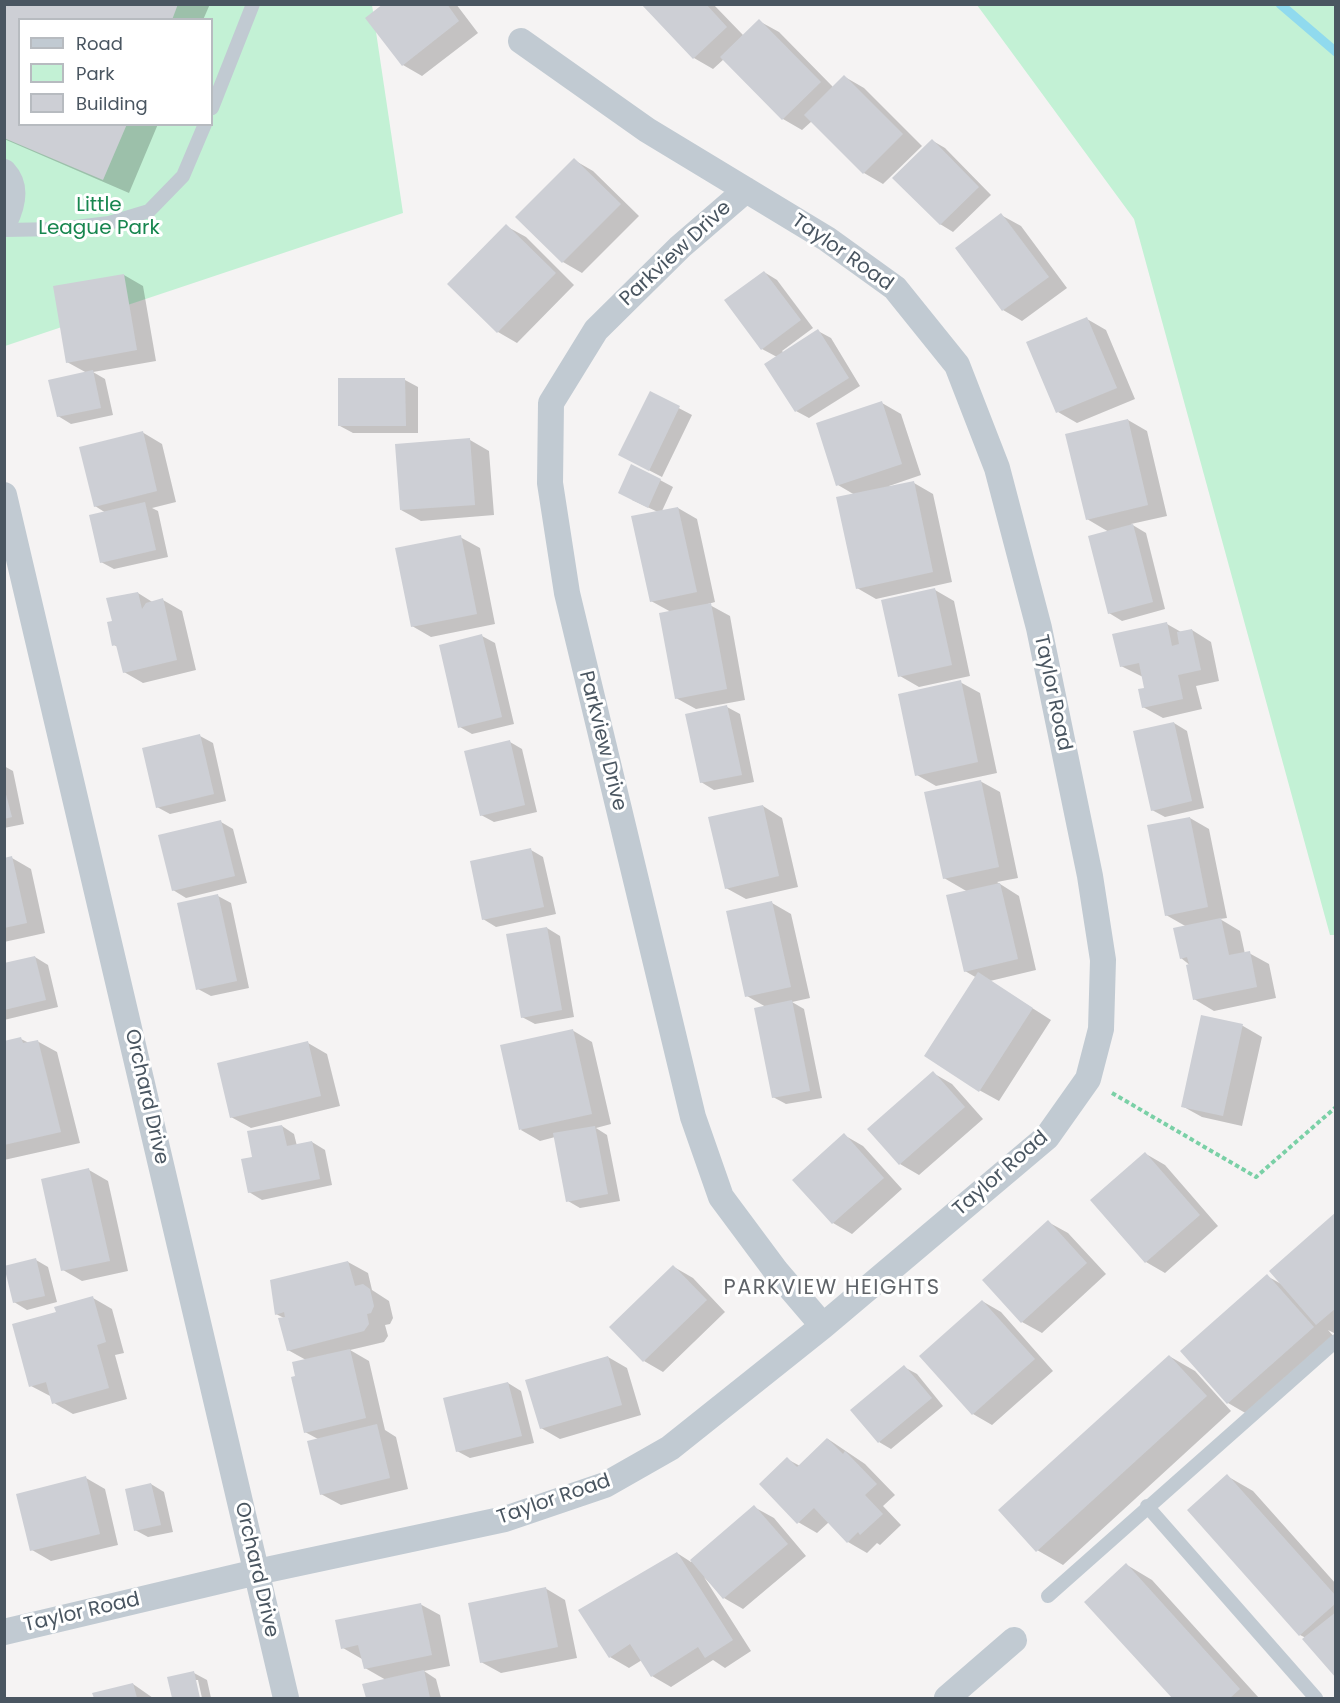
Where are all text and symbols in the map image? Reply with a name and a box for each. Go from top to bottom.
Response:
legend [18,18,213,126]
text: Road [76,31,123,56]
text: Park [76,61,115,86]
text: Building [76,91,148,116]
park label: Little League Park [38,194,160,241]
street label: Parkview Drive [615,196,737,312]
street label: Taylor Road [787,209,897,297]
street label: Taylor Road [1028,633,1076,753]
street label: Parkview Drive [573,669,631,813]
street label: Orchard Drive [119,1027,173,1167]
street label: Taylor Road [949,1126,1053,1222]
district label: PARKVIEW HEIGHTS [724,1276,940,1302]
street label: Taylor Road [494,1469,614,1531]
street label: Orchard Drive [229,1500,283,1640]
street label: Taylor Road [22,1588,142,1638]

